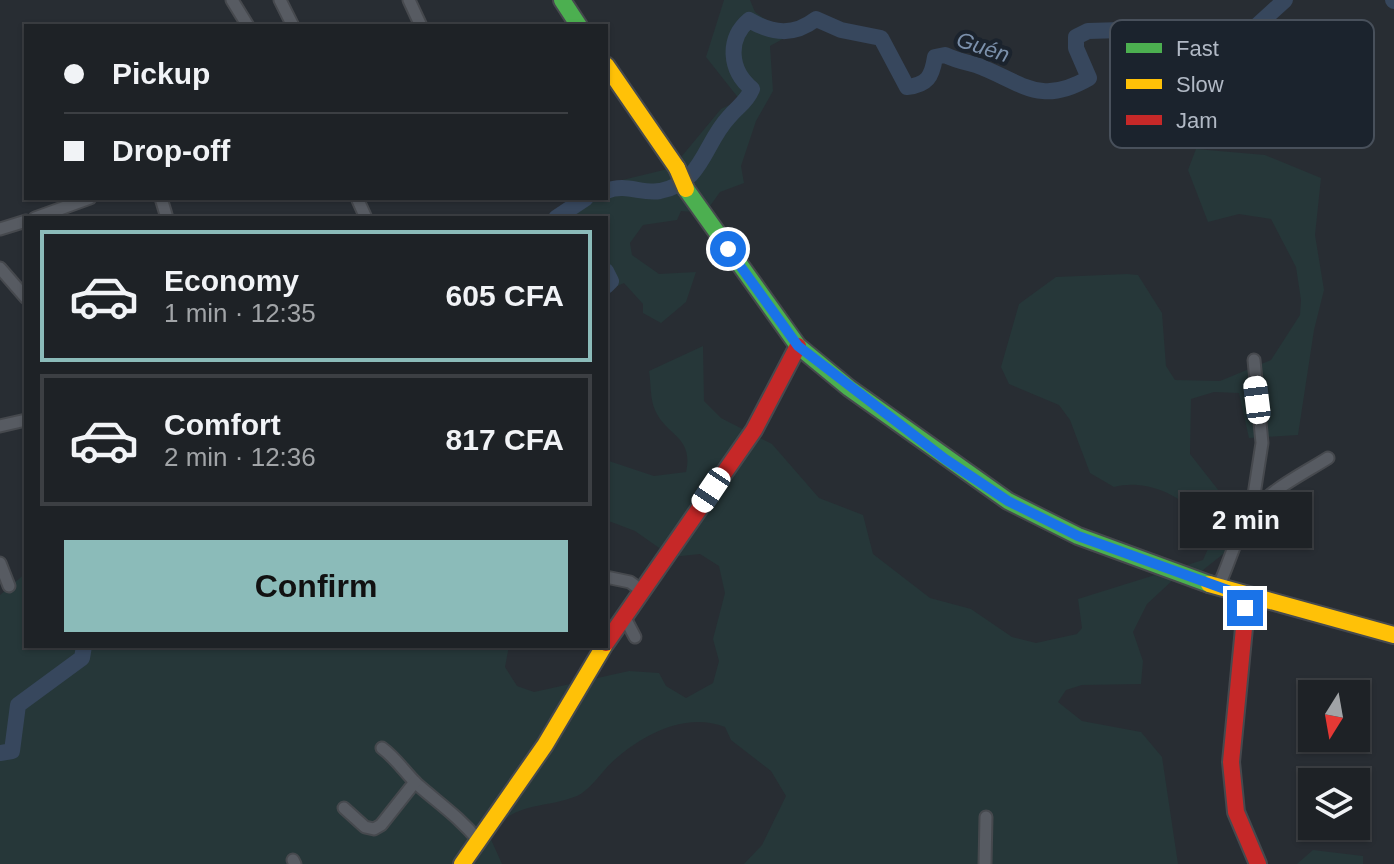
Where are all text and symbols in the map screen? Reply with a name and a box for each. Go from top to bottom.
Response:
legend [1110,20,1374,148]
water label: Guén [954,27,1012,67]
text: Fast [1176,36,1219,61]
text: Pickup [112,57,210,90]
text: Slow [1176,72,1224,97]
text: Jam [1176,108,1218,133]
text: Drop-off [112,134,230,167]
route start [710,231,746,267]
icon: car [68,260,140,332]
text: Economy [164,264,299,297]
text: 605 CFA [446,279,564,312]
text: 1 min · 12:35 [164,298,316,328]
car [1242,375,1272,425]
icon: car [68,404,140,476]
text: Comfort [164,408,281,441]
text: 817 CFA [446,423,564,456]
text: 2 min · 12:36 [164,442,316,472]
car [688,463,734,517]
callout: 2 min [1179,492,1311,548]
text: 2 min [1212,505,1280,535]
button: Confirm [64,540,568,632]
route end [1227,590,1263,626]
north arrow [1298,680,1370,752]
map controls [1298,680,1370,840]
button: layers [1298,768,1370,840]

